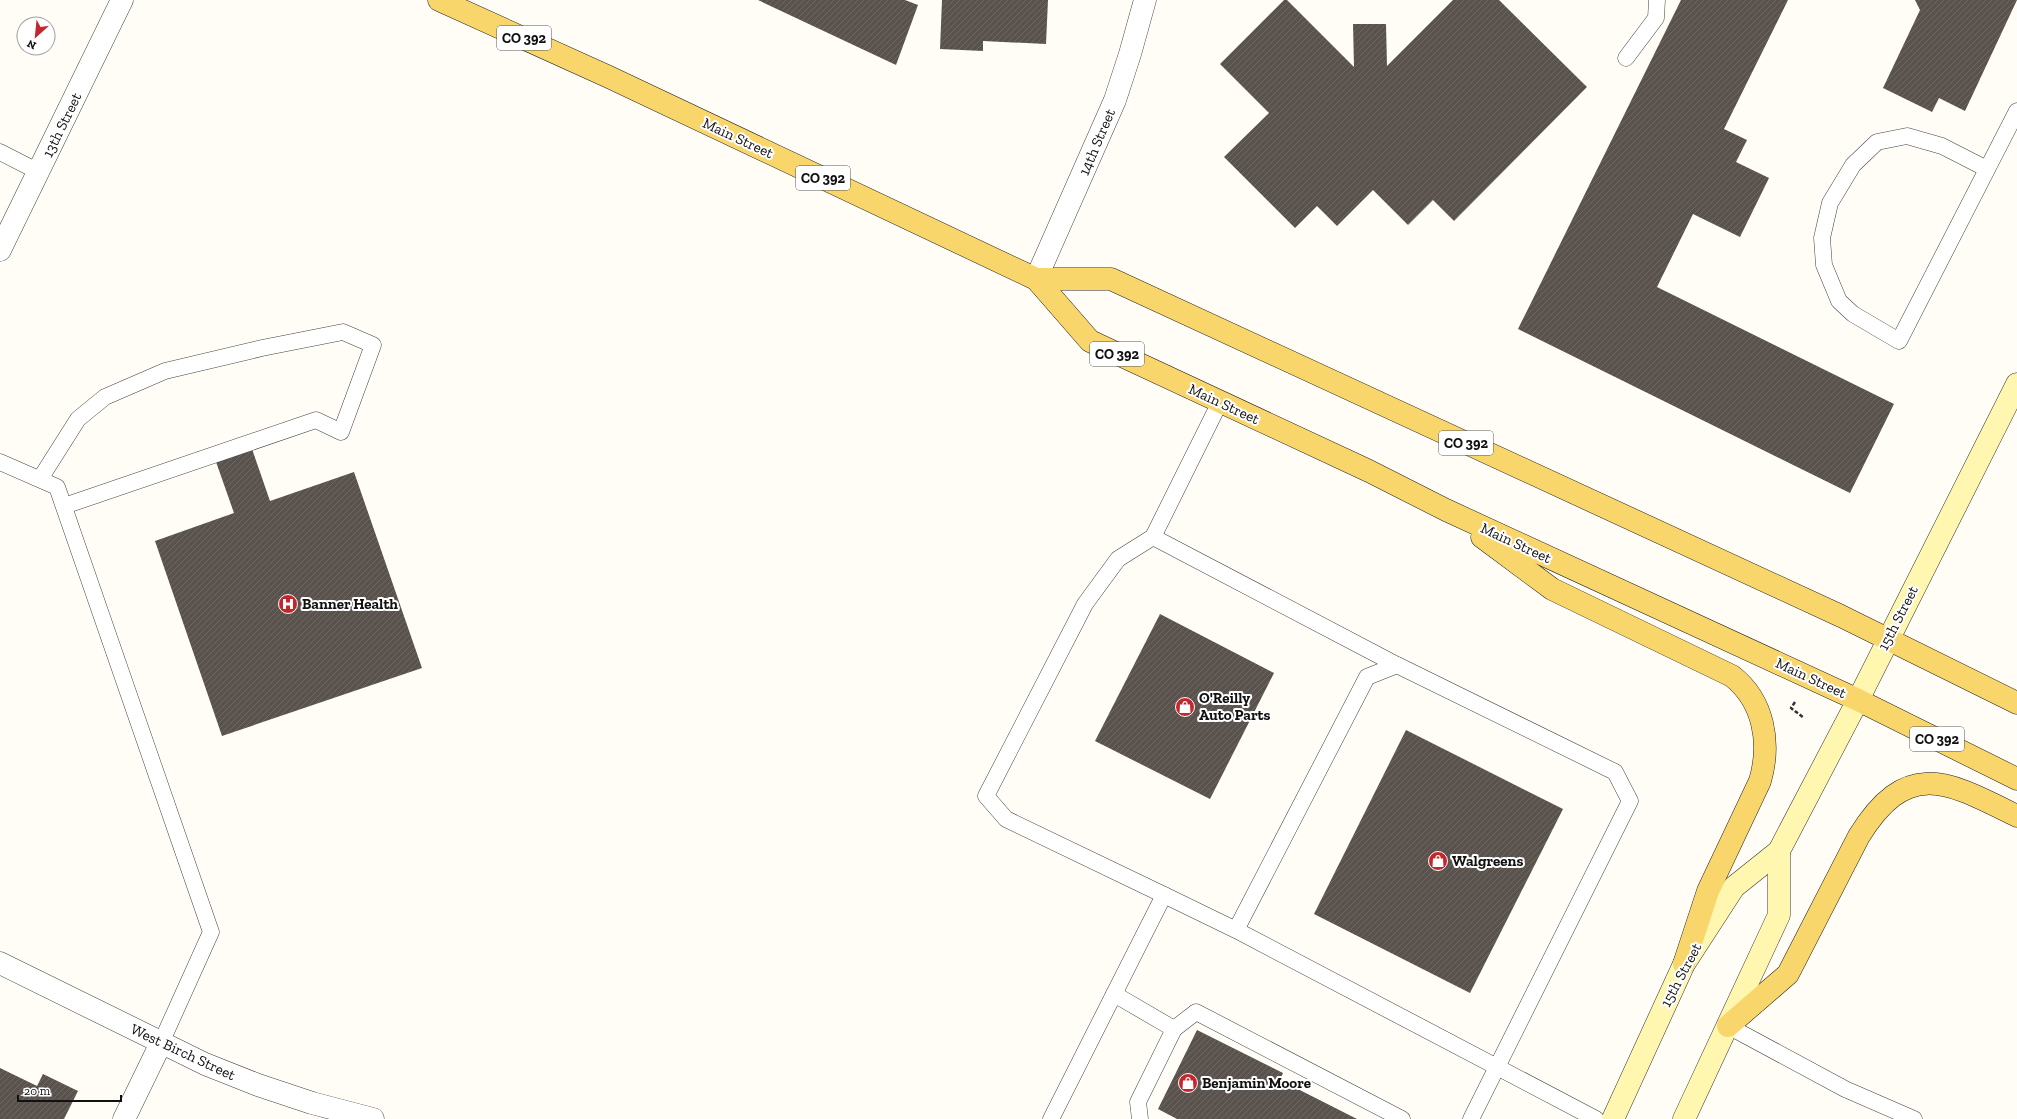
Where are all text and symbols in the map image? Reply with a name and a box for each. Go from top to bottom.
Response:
north arrow [16,16,56,56]
road number: CO 392 [497,26,551,50]
text: N [24,36,38,52]
street label: 13th Street [39,89,86,160]
street label: 14th Street [1075,106,1119,178]
street label: Main Street [700,114,777,162]
road number: CO 392 [796,166,850,190]
road number: CO 392 [1090,342,1144,366]
street label: Main Street [1186,380,1263,428]
road number: CO 392 [1439,431,1493,455]
street label: Main Street [1478,519,1555,567]
street label: 15th Street [1874,582,1922,653]
hospital icon: Banner Health [277,593,299,615]
place label: Banner Health [302,595,398,613]
street label: Main Street [1773,654,1850,702]
place label: O'Reilly Auto Parts [1199,689,1271,724]
shop icon: O'Reilly Auto Parts [1174,696,1196,718]
road number: CO 392 [1910,727,1964,751]
shop icon: Walgreens [1427,850,1449,872]
place label: Walgreens [1452,852,1523,870]
street label: 15th Street [1657,939,1706,1010]
street label: West Birch Street [128,1020,239,1084]
shop icon: Benjamin Moore [1177,1072,1199,1094]
place label: Benjamin Moore [1202,1074,1311,1092]
scale bar [18,1077,121,1103]
text: 20 m [24,1084,51,1098]

